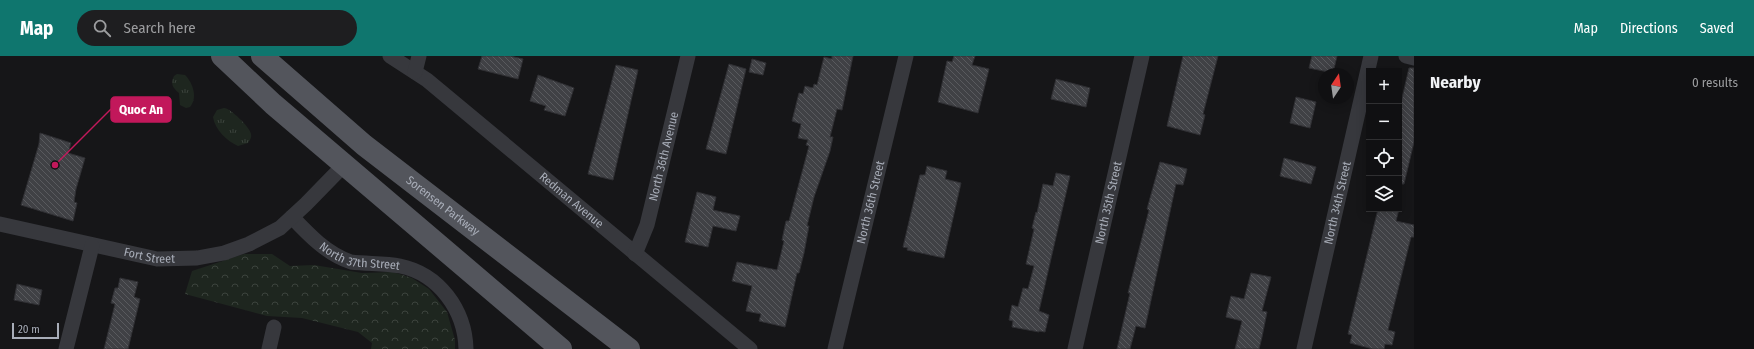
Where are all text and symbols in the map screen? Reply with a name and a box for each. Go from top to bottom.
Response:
search box [77,10,357,46]
text: Map [20,17,53,40]
icon: search [91,17,113,39]
text: Search here [123,19,196,37]
text: Map [1574,20,1598,37]
text: Directions [1620,20,1678,37]
text: Saved [1700,20,1734,37]
north arrow [1318,68,1354,104]
map controls [1366,68,1402,212]
button: + [1366,68,1402,104]
text: Nearby [1430,72,1481,93]
text: 0 results [1692,75,1738,90]
callout: Quoc An [111,97,171,122]
text: Quoc An [119,102,163,117]
button: − [1366,104,1402,140]
street label: North 36th Avenue [646,110,681,202]
button: locate [1366,140,1402,176]
street label: North 36th Street [854,159,887,245]
street label: North 35th Street [1092,160,1125,245]
street label: North 34th Street [1321,160,1354,246]
street label: Redman Avenue [537,170,606,231]
street label: Sorensen Parkway [404,173,483,239]
button: layers [1366,176,1402,212]
street label: North 37th Street [317,239,401,273]
street label: Fort Street [123,245,175,266]
scale bar [12,321,59,340]
text: 20 m [18,323,40,336]

